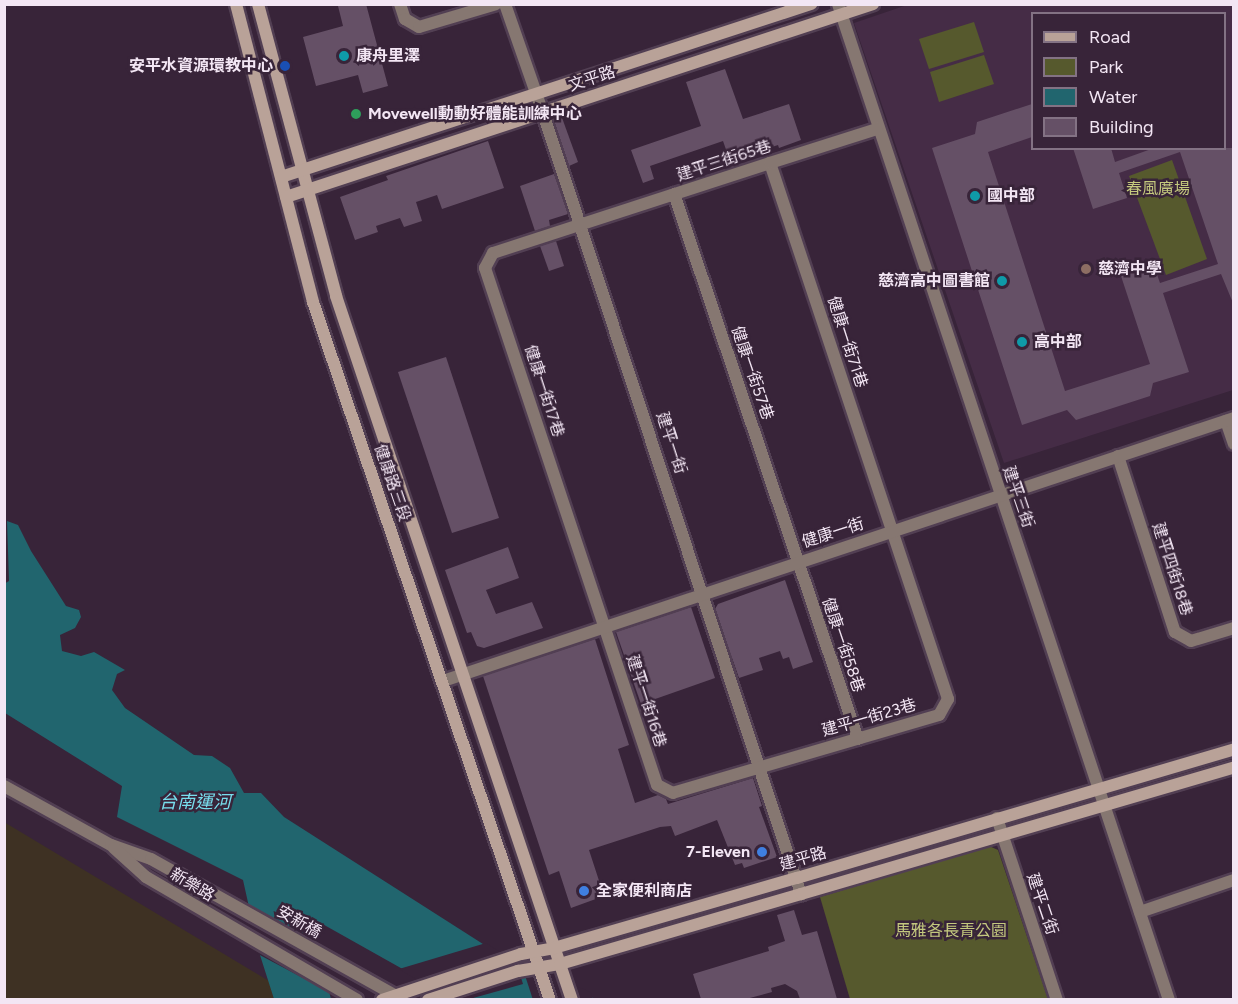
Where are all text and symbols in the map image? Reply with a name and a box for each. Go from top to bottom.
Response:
legend [1031,12,1226,150]
text: Road [1089,26,1130,48]
place label: 康舟里澤 [356,46,420,66]
marker: 康舟里澤 [337,49,351,63]
place label: 安平水資源環教中心 [129,56,273,76]
text: Park [1089,56,1123,78]
marker: 安平水資源環教中心 [278,59,292,73]
street label: 文平路 [566,62,618,96]
text: Water [1089,86,1137,108]
place label: Movewell動動好體能訓練中心 [368,104,582,124]
marker: Movewell動動好體能訓練中心 [349,107,363,121]
text: Building [1089,116,1154,138]
street label: 建平三街65巷 [674,137,774,185]
park label: 春風廣場 [1126,179,1190,199]
place label: 國中部 [987,186,1035,206]
marker: 國中部 [968,189,982,203]
place label: 慈濟中學 [1098,259,1162,279]
marker: 慈濟中學 [1079,262,1093,276]
place label: 慈濟高中圖書館 [878,271,990,291]
marker: 慈濟高中圖書館 [995,274,1009,288]
street label: 健康一街71巷 [823,294,871,390]
street label: 健康一街57巷 [727,324,777,422]
place label: 高中部 [1034,332,1082,352]
marker: 高中部 [1015,335,1029,349]
street label: 健康一街17巷 [520,343,568,439]
street label: 建平一街 [652,410,690,476]
street label: 健康路三段 [370,442,414,524]
street label: 建平三街 [999,464,1037,530]
street label: 健康一街 [800,514,866,552]
street label: 建平四街18巷 [1148,520,1196,618]
street label: 健康一街58巷 [818,595,868,695]
street label: 建平一街16巷 [622,653,670,749]
street label: 建平一街23巷 [819,695,919,741]
water label: 台南運河 [159,791,231,813]
place label: 7-Eleven [686,842,750,862]
street label: 建平路 [777,843,829,875]
marker: 7-Eleven [755,845,769,859]
street label: 新樂路 [166,864,218,906]
street label: 建平二街 [1023,871,1061,937]
place label: 全家便利商店 [596,881,692,901]
marker: 全家便利商店 [577,884,591,898]
street label: 安新橋 [273,902,325,942]
park label: 馬雅各長青公園 [895,921,1007,941]

